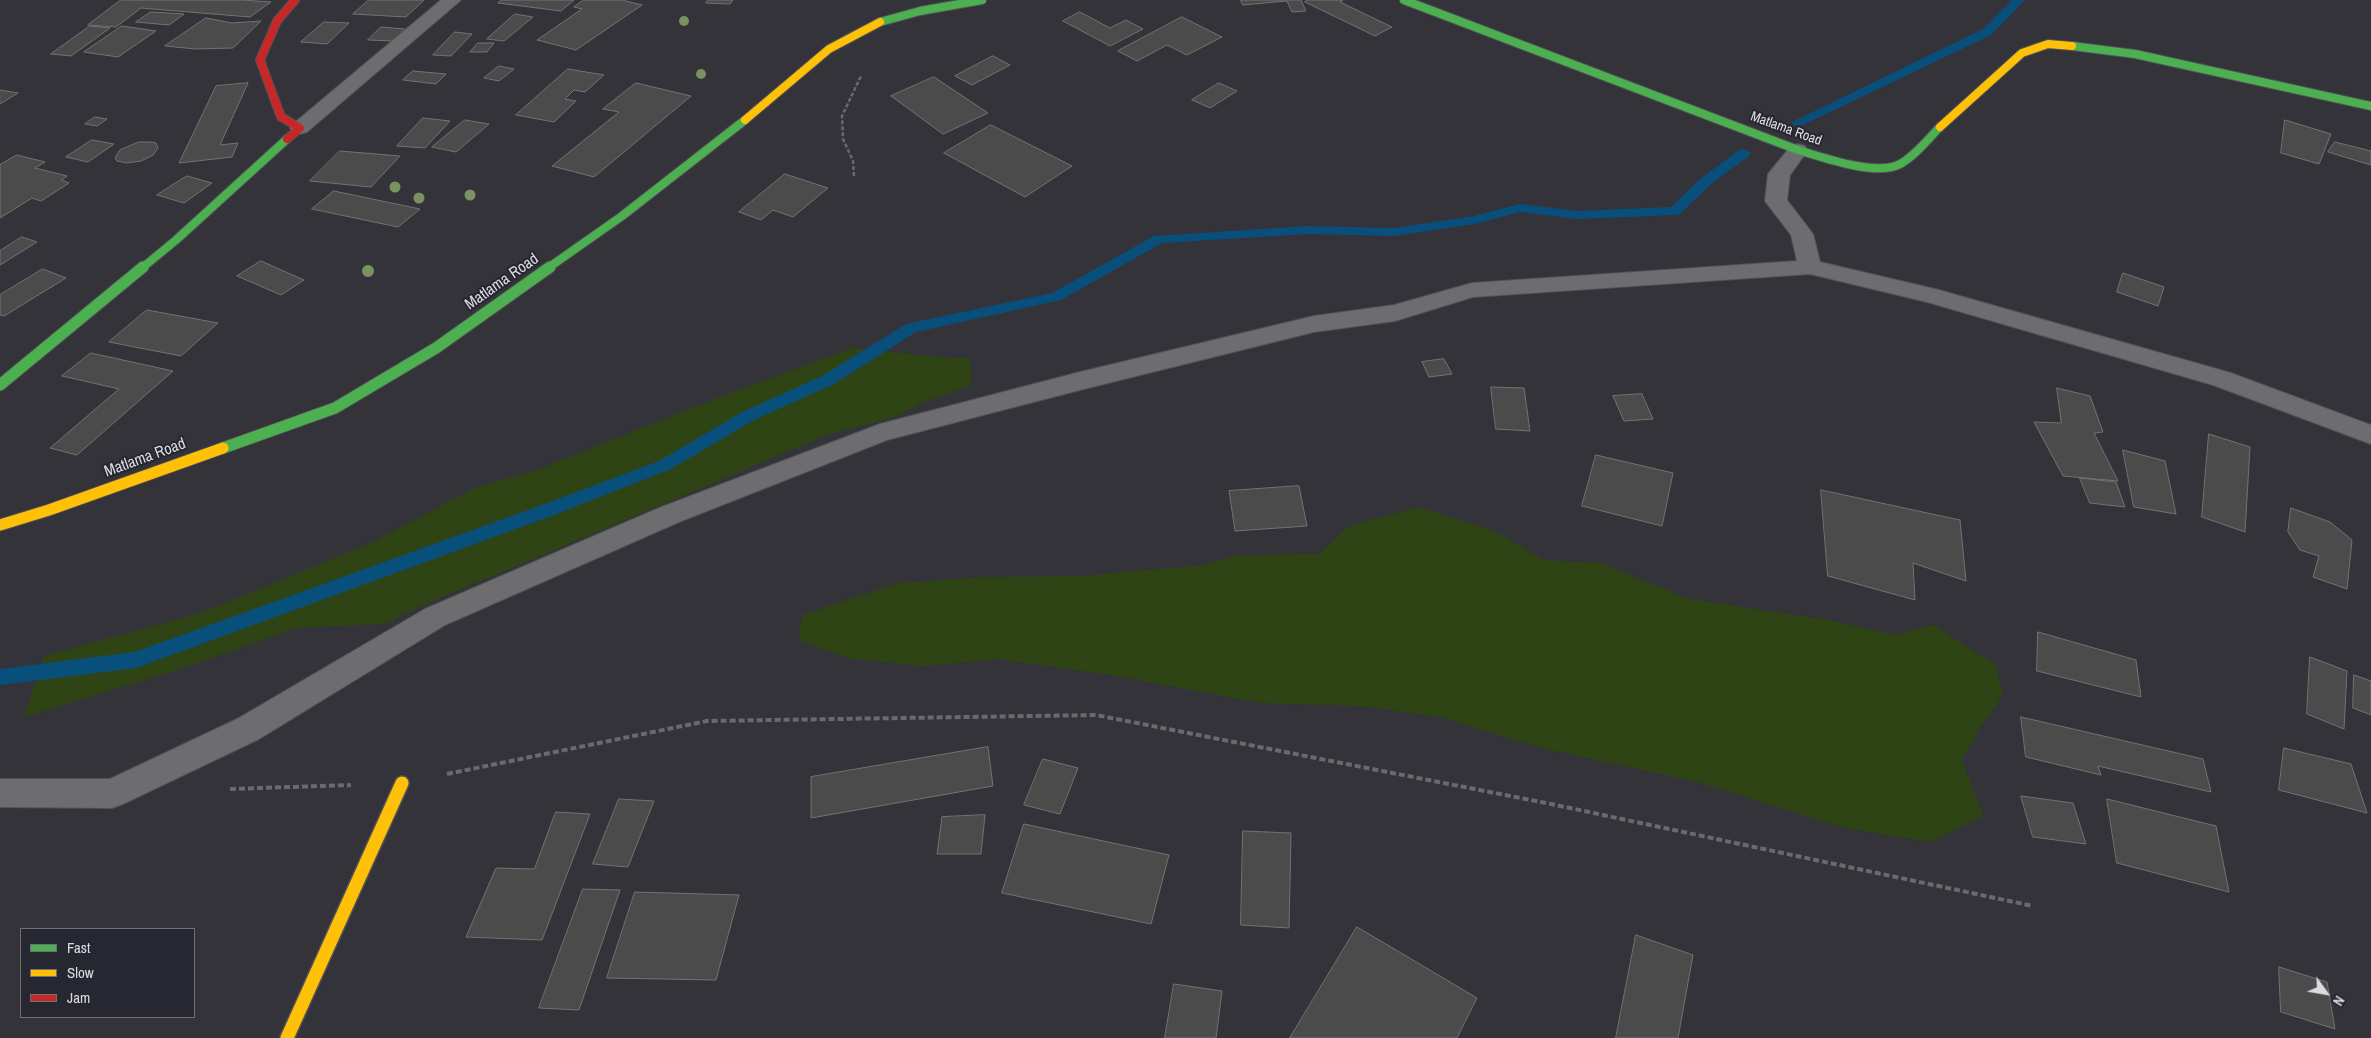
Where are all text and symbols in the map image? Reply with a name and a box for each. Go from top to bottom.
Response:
street label: Matlama Road [1748,108,1824,150]
street label: Matlama Road [462,250,542,314]
street label: Matlama Road [102,434,188,482]
legend [20,928,195,1018]
text: Fast [67,937,90,958]
text: Slow [67,962,94,983]
north arrow [2301,968,2351,1018]
text: Jam [67,987,90,1008]
text: N [2329,993,2349,1009]

